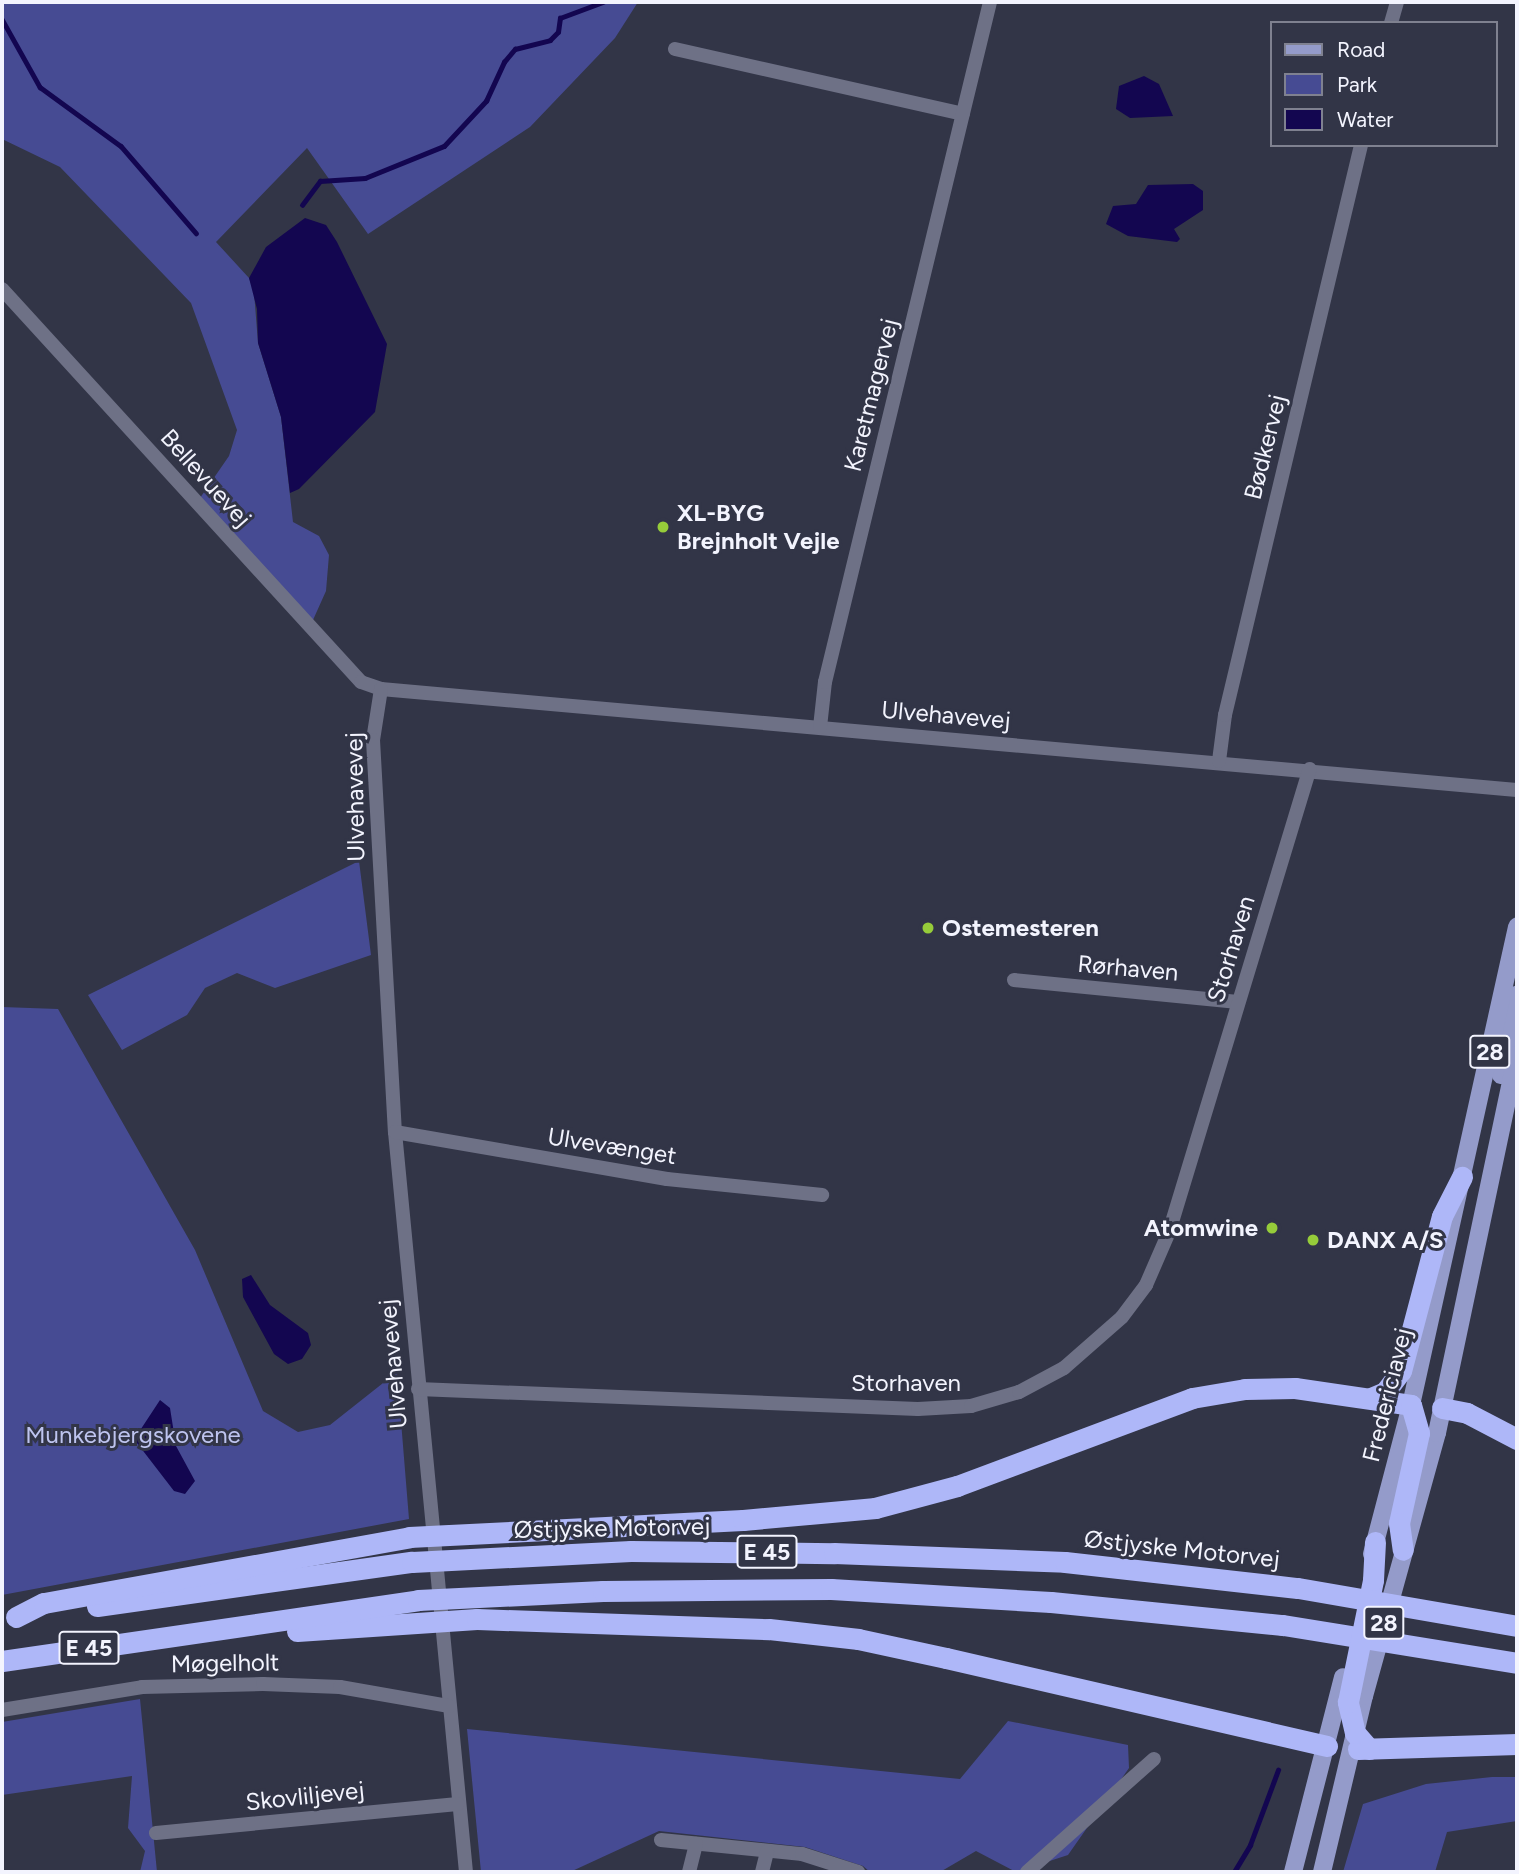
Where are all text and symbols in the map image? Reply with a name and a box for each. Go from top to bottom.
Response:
legend [1270,21,1498,147]
text: Road [1337,37,1385,62]
text: Park [1337,72,1377,97]
text: Water [1337,107,1393,132]
street label: Karetmagervej [838,315,904,475]
street label: Bødkervej [1238,392,1292,502]
street label: Bellevuevej [155,423,257,533]
place label: XL-BYG Brejnholt Vejle [677,499,839,555]
marker: XL-BYG Brejnholt Vejle [655,519,671,535]
street label: Ulvehavevej [880,695,1012,735]
street label: Ulvehavevej [339,732,371,862]
street label: Storhaven [1201,892,1261,1006]
place label: Ostemesteren [942,914,1099,942]
marker: Ostemesteren [920,920,936,936]
street label: Rørhaven [1076,949,1180,987]
road number: 28 [1469,1032,1511,1072]
street label: Ulvevænget [545,1122,679,1170]
place label: Atomwine [1144,1214,1258,1242]
marker: Atomwine [1264,1220,1280,1236]
place label: DANX A/S [1327,1226,1444,1254]
marker: DANX A/S [1305,1232,1321,1248]
street label: Ulvehavevej [373,1298,413,1430]
street label: Fredericiavej [1356,1325,1418,1465]
street label: Storhaven [851,1369,961,1397]
park label: Munkebjergskovene [25,1421,241,1449]
street label: Østjyske Motorvej [513,1512,711,1544]
street label: Østjyske Motorvej [1083,1524,1281,1574]
road number: E 45 [736,1532,798,1572]
road number: 28 [1363,1604,1405,1642]
road number: E 45 [57,1628,120,1667]
street label: Møgelholt [171,1648,279,1678]
street label: Skovliljevej [244,1775,366,1817]

